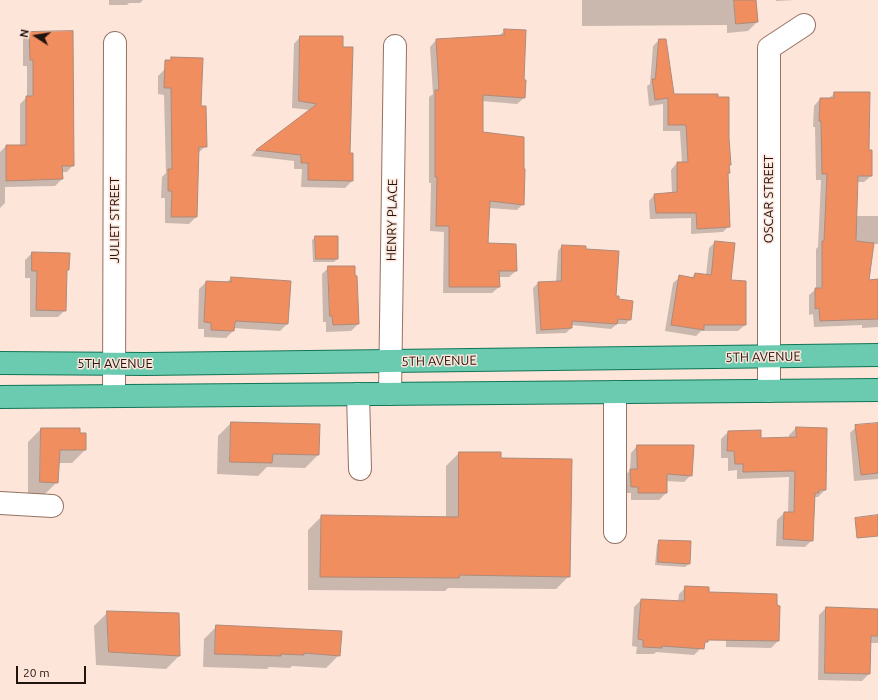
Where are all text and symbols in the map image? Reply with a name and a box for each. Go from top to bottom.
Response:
north arrow [16,16,56,56]
text: N [18,28,31,39]
street label: OSCAR STREET [761,155,777,243]
street label: JULIET STREET [107,177,123,263]
street label: HENRY PLACE [383,179,401,261]
street label: 5TH AVENUE [725,349,801,365]
street label: 5TH AVENUE [401,353,477,369]
street label: 5TH AVENUE [77,356,153,372]
scale bar [18,658,88,684]
text: 20 m [23,666,50,679]

